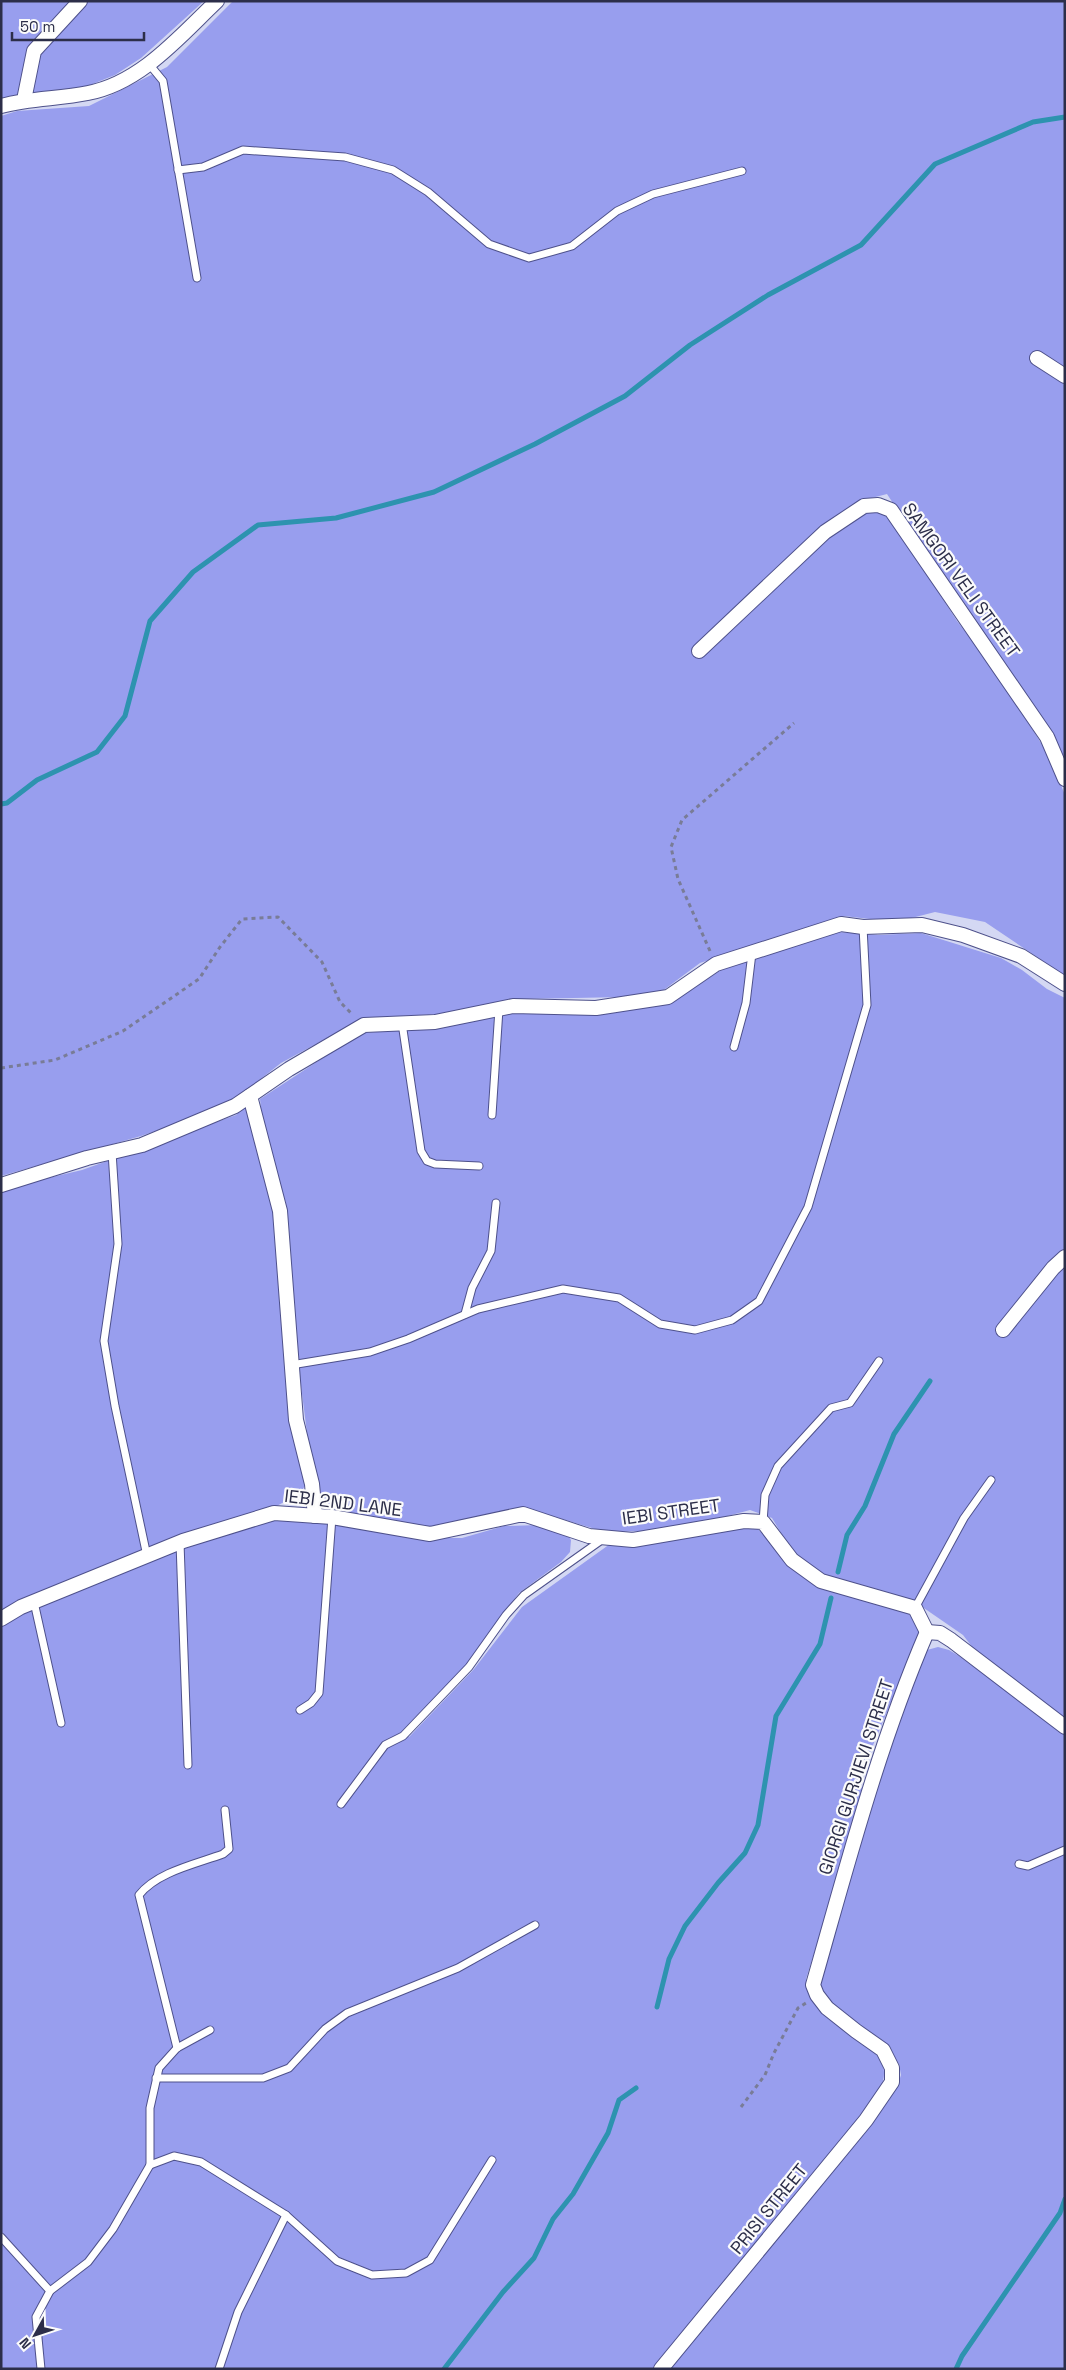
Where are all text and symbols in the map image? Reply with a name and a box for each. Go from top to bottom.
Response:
scale bar [12,10,145,42]
text: 50 m [20,17,55,36]
street label: SAMGORI VELI STREET [898,498,1025,662]
street label: IEBI 2ND LANE [283,1484,403,1521]
street label: IEBI STREET [620,1493,722,1530]
street label: GIORGI GURJIEVI STREET [813,1676,898,1878]
street label: PRISI STREET [725,2158,812,2259]
north arrow [10,2310,60,2360]
text: N [15,2334,35,2353]

